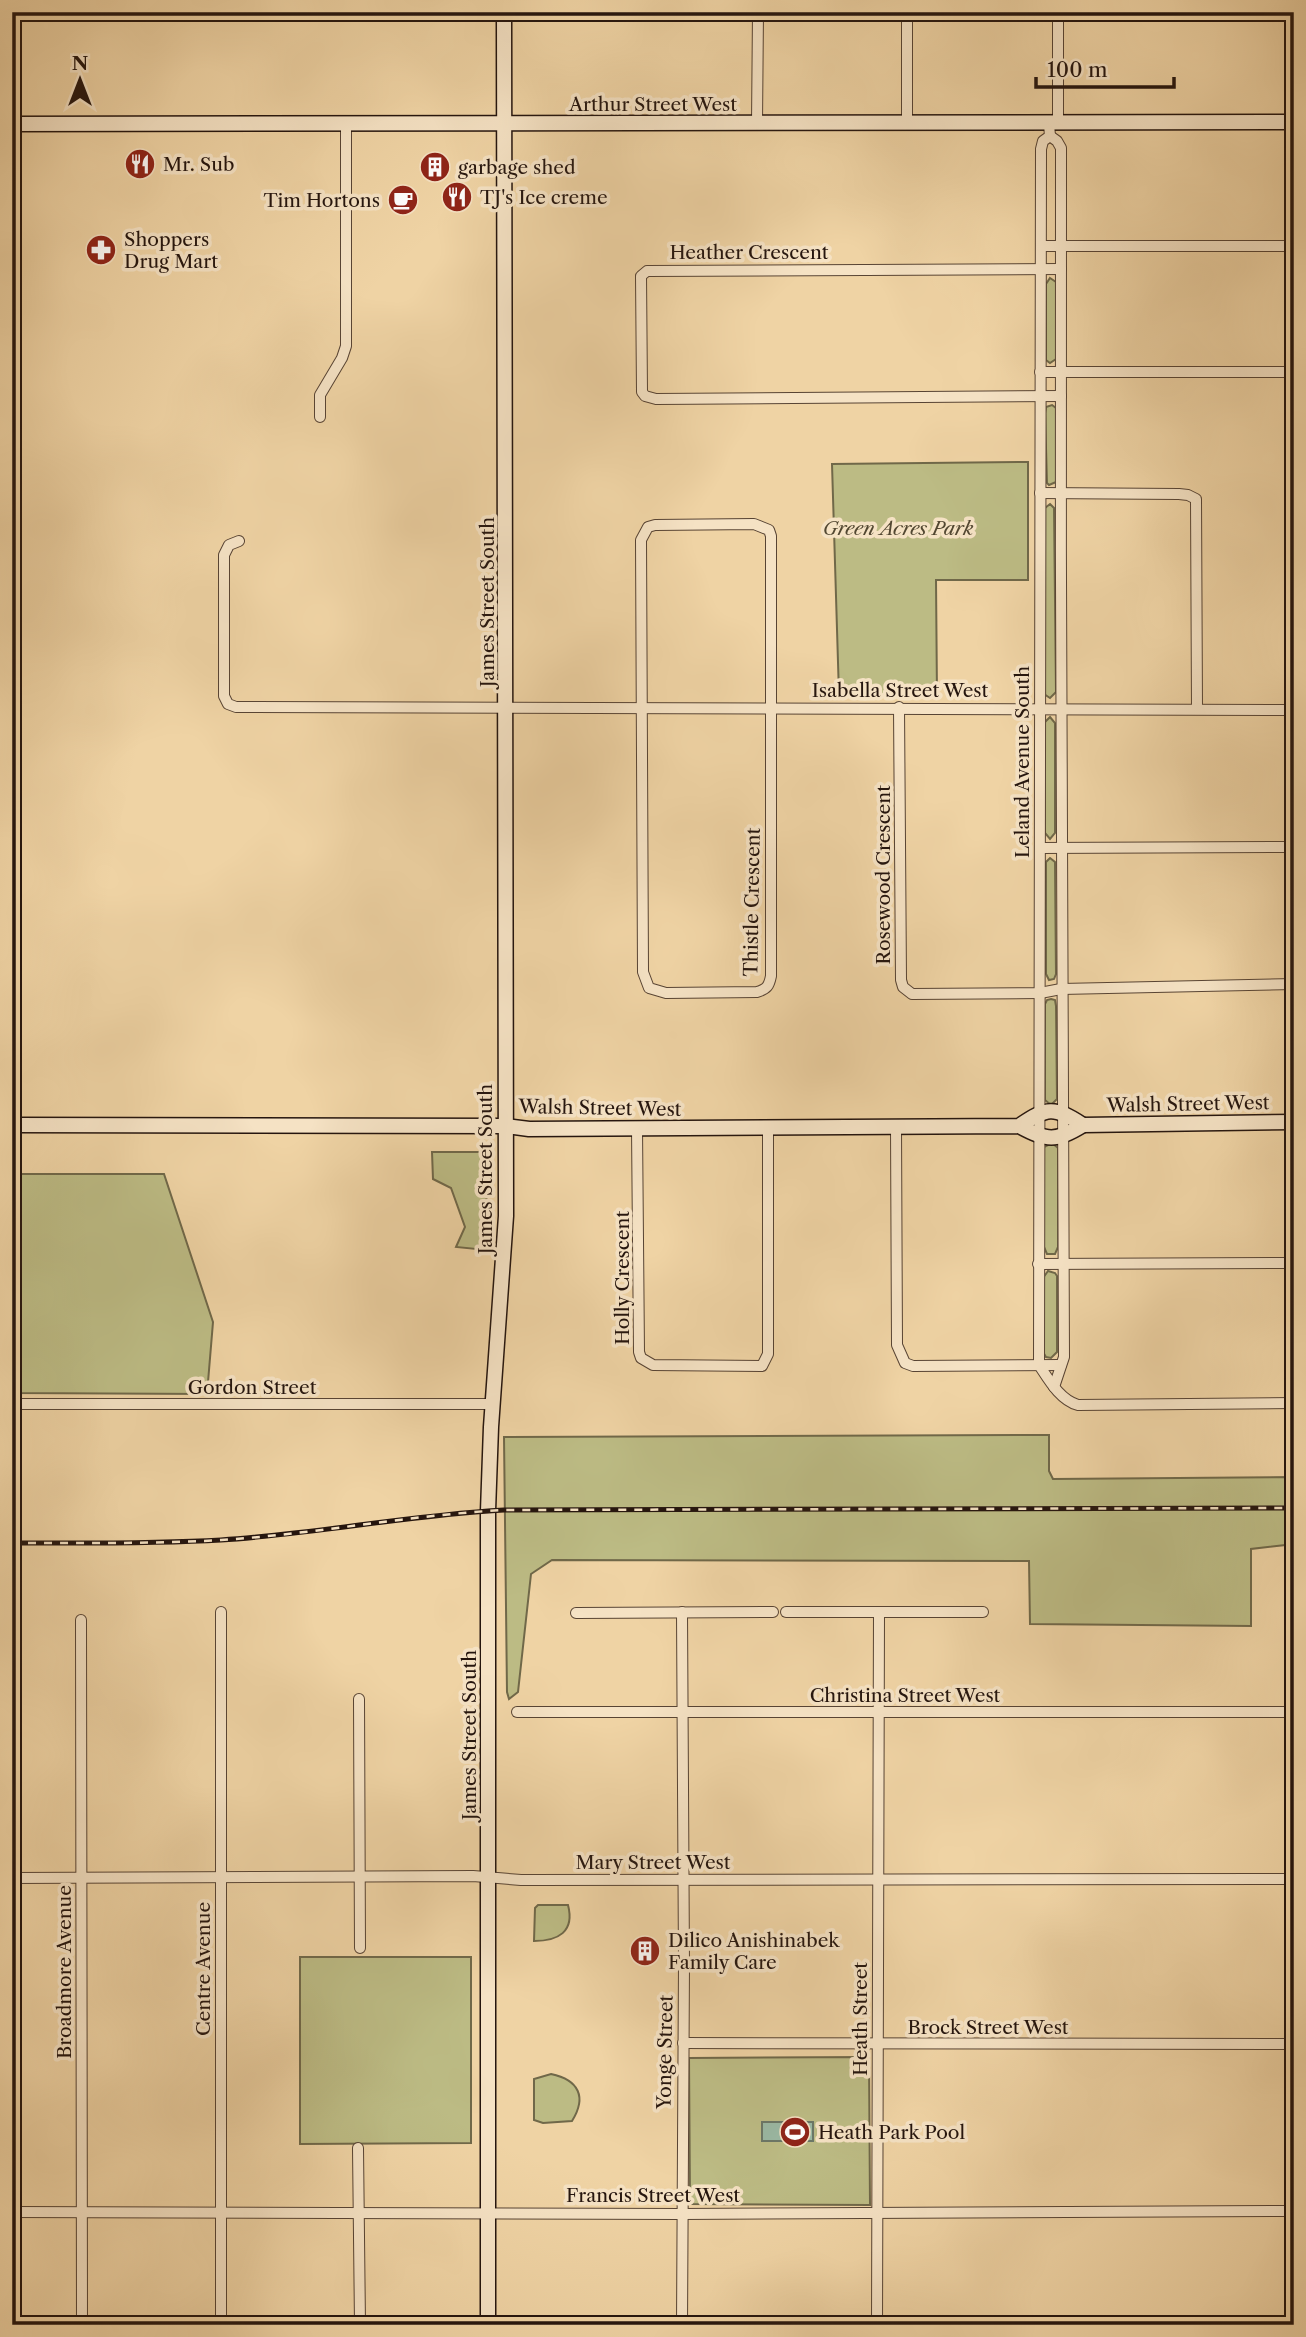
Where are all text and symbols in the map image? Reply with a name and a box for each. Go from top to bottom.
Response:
north arrow [46,46,116,116]
scale bar [1036,46,1175,90]
text: N [72,52,88,75]
text: 100 m [1047,57,1108,82]
street label: Arthur Street West [568,93,737,116]
restaurant icon: Mr. Sub [123,147,157,181]
building icon: garbage shed [418,150,452,184]
place label: Mr. Sub [163,153,234,176]
place label: garbage shed [458,156,576,179]
restaurant icon: TJ's Ice creme [440,180,474,214]
cafe icon: Tim Hortons [386,183,420,217]
place label: TJ's Ice creme [480,186,608,209]
place label: Tim Hortons [264,189,380,212]
place label: Shoppers Drug Mart [124,228,218,273]
pharmacy icon: Shoppers Drug Mart [84,233,118,267]
street label: Heather Crescent [670,241,829,264]
street label: James Street South [476,517,499,690]
park label: Green Acres Park [823,517,973,540]
street label: Leland Avenue South [1011,666,1034,858]
street label: Isabella Street West [812,679,989,702]
street label: Rosewood Crescent [872,785,895,965]
street label: Thistle Crescent [739,827,765,977]
street label: James Street South [474,1084,497,1257]
street label: Walsh Street West [1105,1091,1270,1117]
street label: Walsh Street West [517,1095,682,1121]
street label: Holly Crescent [611,1211,634,1345]
street label: Gordon Street [188,1376,317,1399]
street label: James Street South [458,1650,481,1823]
street label: Christina Street West [810,1684,1001,1707]
street label: Mary Street West [575,1851,731,1874]
street label: Broadmore Avenue [53,1885,76,2059]
street label: Centre Avenue [192,1902,215,2036]
place label: Dilico Anishinabek Family Care [668,1929,840,1974]
building icon: Dilico Anishinabek Family Care [628,1934,662,1968]
street label: Heath Street [849,1962,872,2076]
street label: Yonge Street [652,1994,678,2110]
street label: Brock Street West [907,2016,1069,2039]
sports icon: Heath Park Pool [778,2115,812,2149]
place label: Heath Park Pool [818,2121,966,2144]
street label: Francis Street West [566,2184,740,2207]

